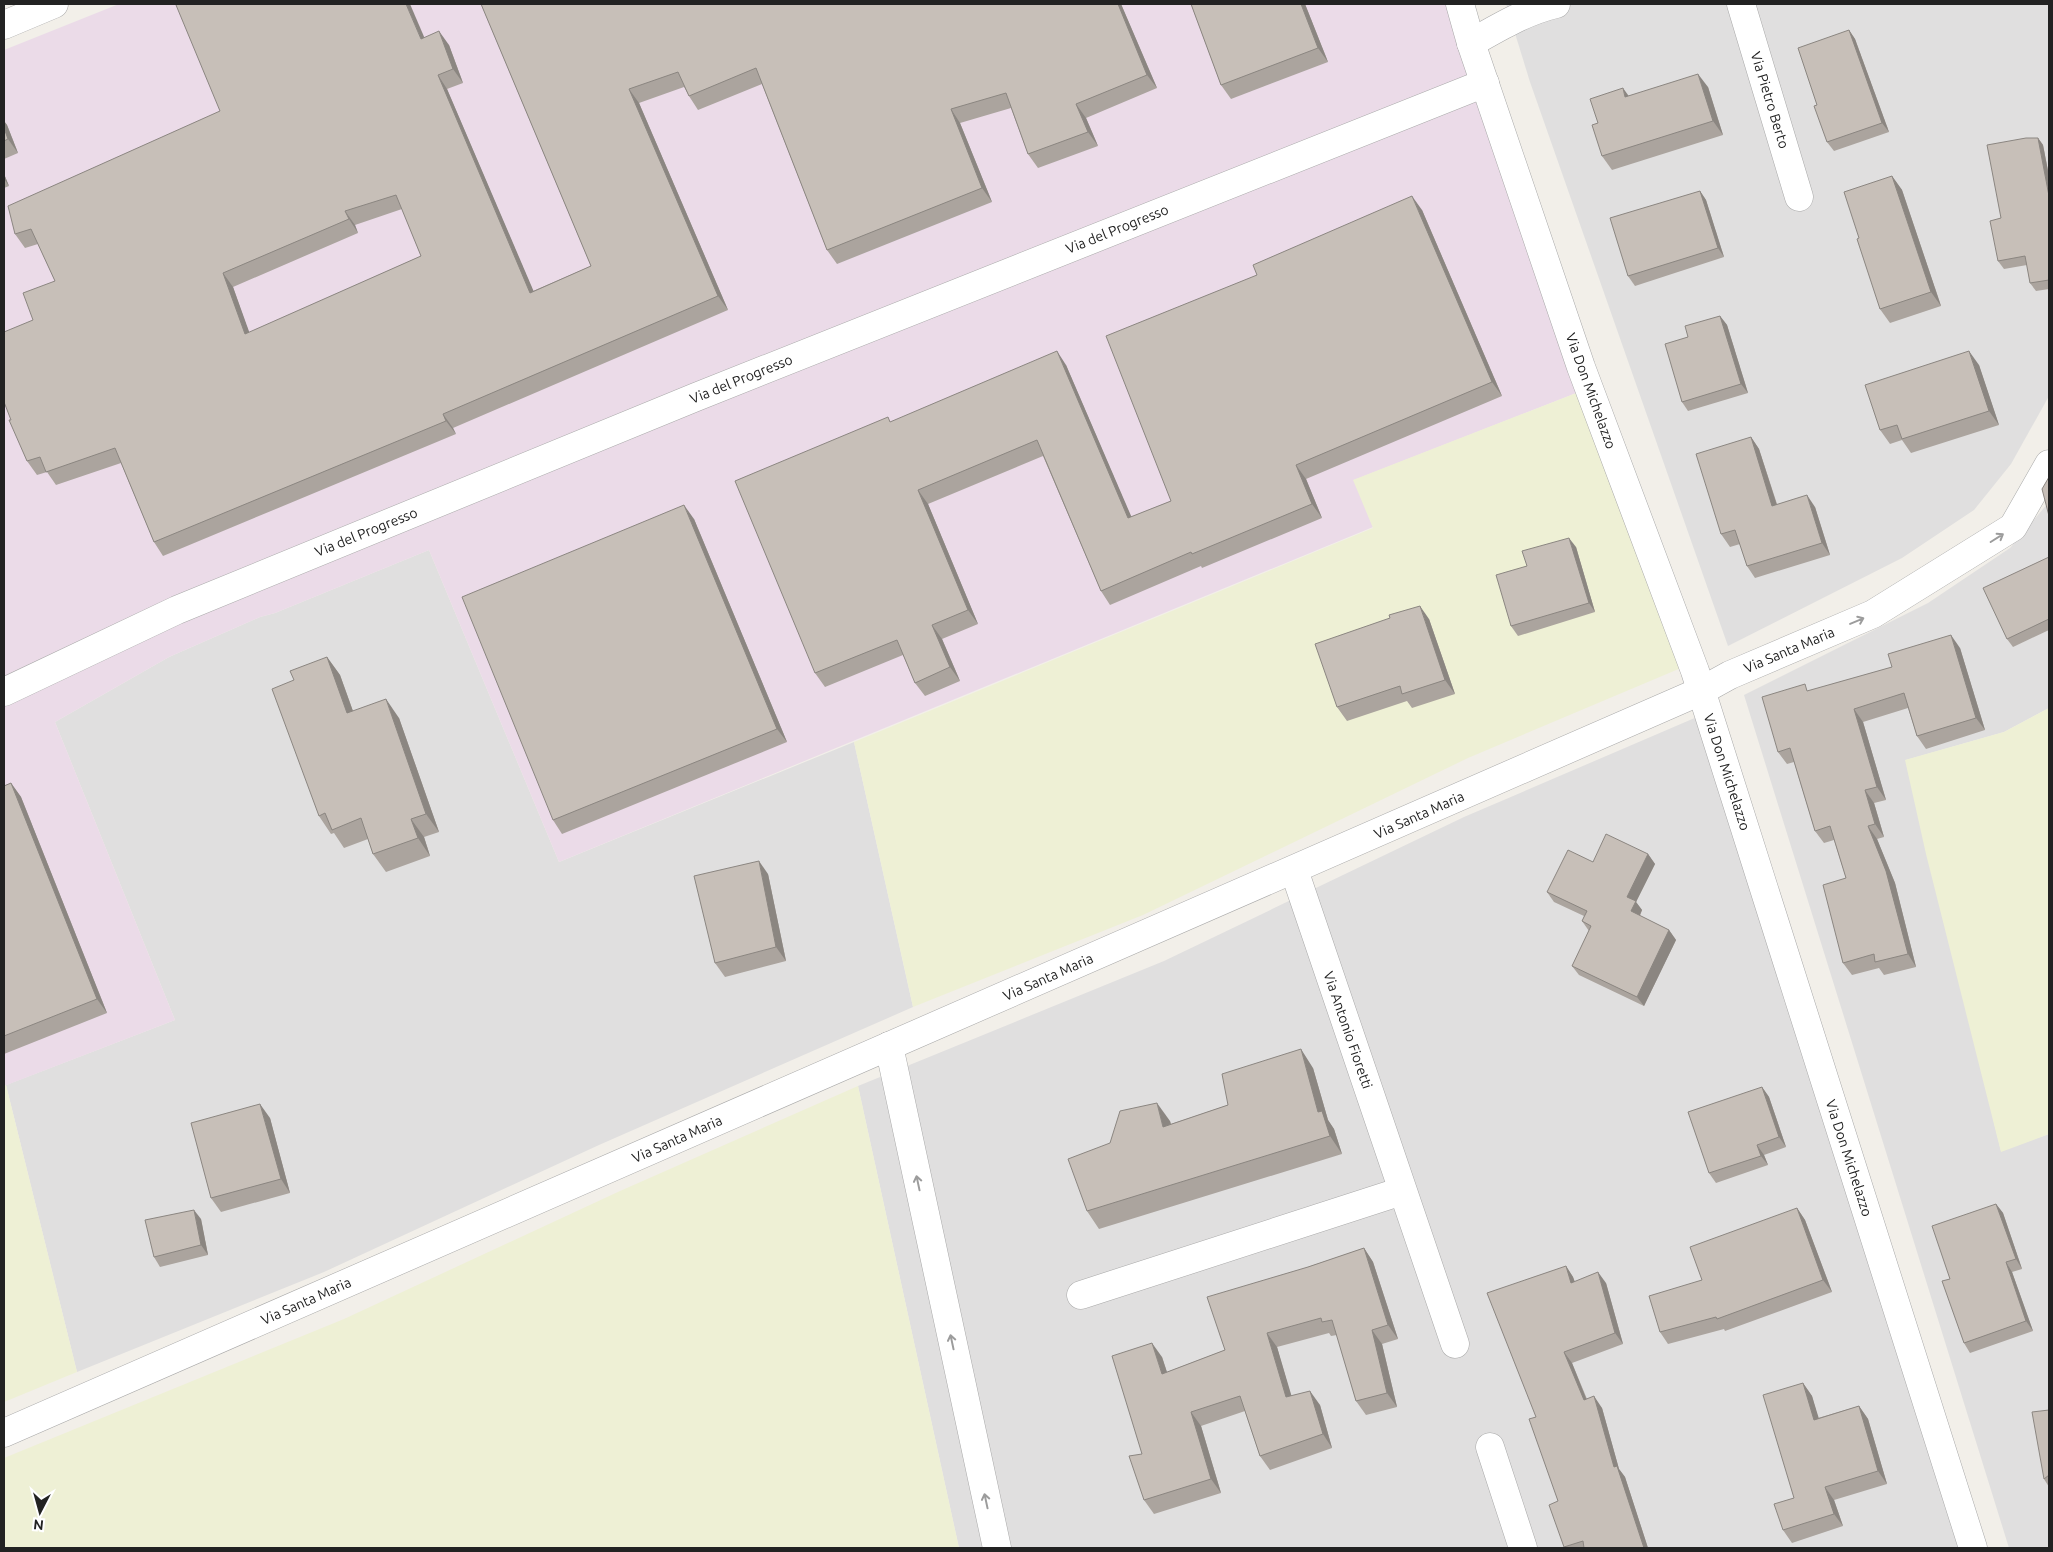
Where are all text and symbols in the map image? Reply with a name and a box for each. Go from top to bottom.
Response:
street label: Via Pietro Berto [1748,50,1792,150]
street label: Via del Progresso [1063,201,1171,257]
street label: Via Don Michelazzo [1563,331,1619,451]
street label: Via del Progresso [687,351,795,407]
street label: Via del Progresso [312,504,420,560]
one-way arrow [1989,532,2003,542]
one-way arrow [1849,615,1864,625]
street label: Via Santa Maria [1741,624,1837,676]
street label: Via Don Michelazzo [1701,711,1753,833]
street label: Via Santa Maria [1372,788,1466,842]
street label: Via Santa Maria [1001,950,1095,1004]
street label: Via Antonio Fioretti [1320,969,1376,1091]
street label: Via Don Michelazzo [1823,1097,1875,1219]
street label: Via Santa Maria [630,1112,724,1166]
one-way arrow [913,1175,923,1191]
street label: Via Santa Maria [259,1274,353,1328]
one-way arrow [947,1334,957,1350]
north arrow [15,1487,65,1537]
one-way arrow [981,1493,991,1509]
text: N [33,1516,45,1533]

